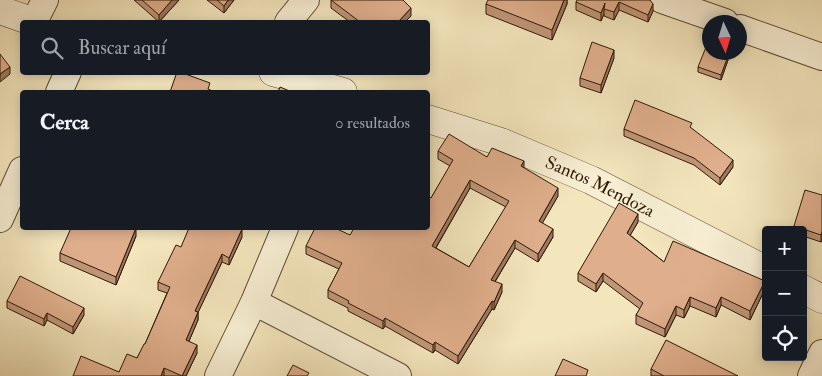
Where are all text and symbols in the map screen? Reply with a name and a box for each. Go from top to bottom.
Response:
north arrow [702,15,747,60]
search box [20,20,430,75]
icon: search [38,34,66,62]
text: Buscar aquí [78,36,166,60]
text: Cerca [40,109,89,136]
text: 0 resultados [335,113,410,133]
street label: Santos Mendoza [542,151,659,223]
map controls [762,226,807,361]
button: + [762,226,807,271]
button: − [762,271,807,316]
button: locate [762,316,807,361]

